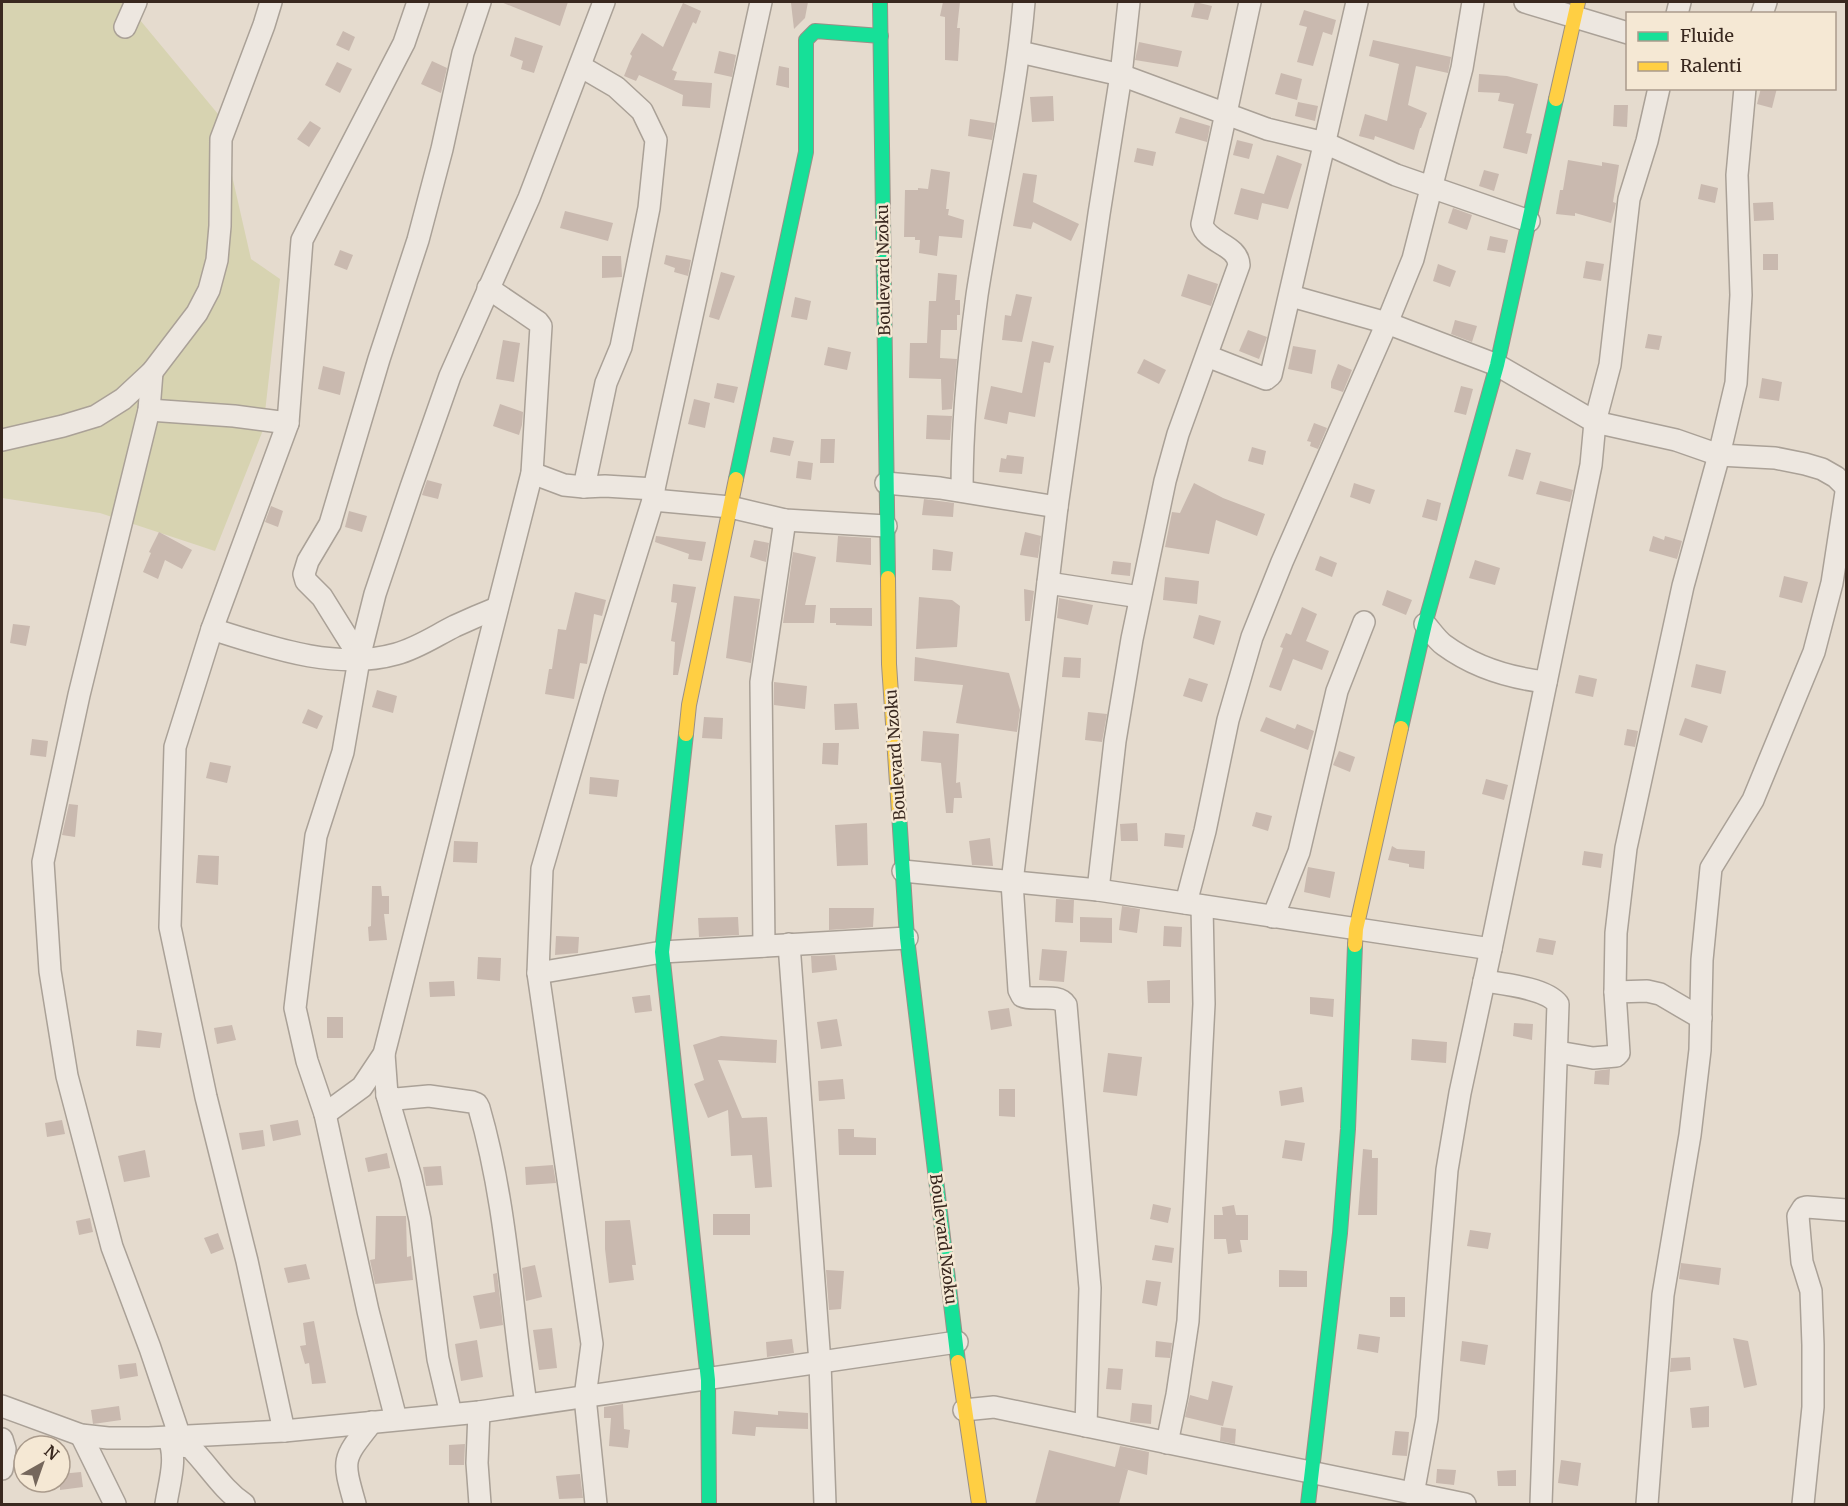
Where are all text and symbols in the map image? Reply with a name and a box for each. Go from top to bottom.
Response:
legend [1626,12,1836,90]
text: Fluide [1680,24,1734,47]
text: Ralenti [1680,54,1742,77]
street label: Boulevard Nzoku [872,204,894,336]
street label: Boulevard Nzoku [880,689,910,821]
street label: Boulevard Nzoku [926,1172,962,1306]
north arrow [12,1434,72,1494]
text: N [40,1441,63,1464]

